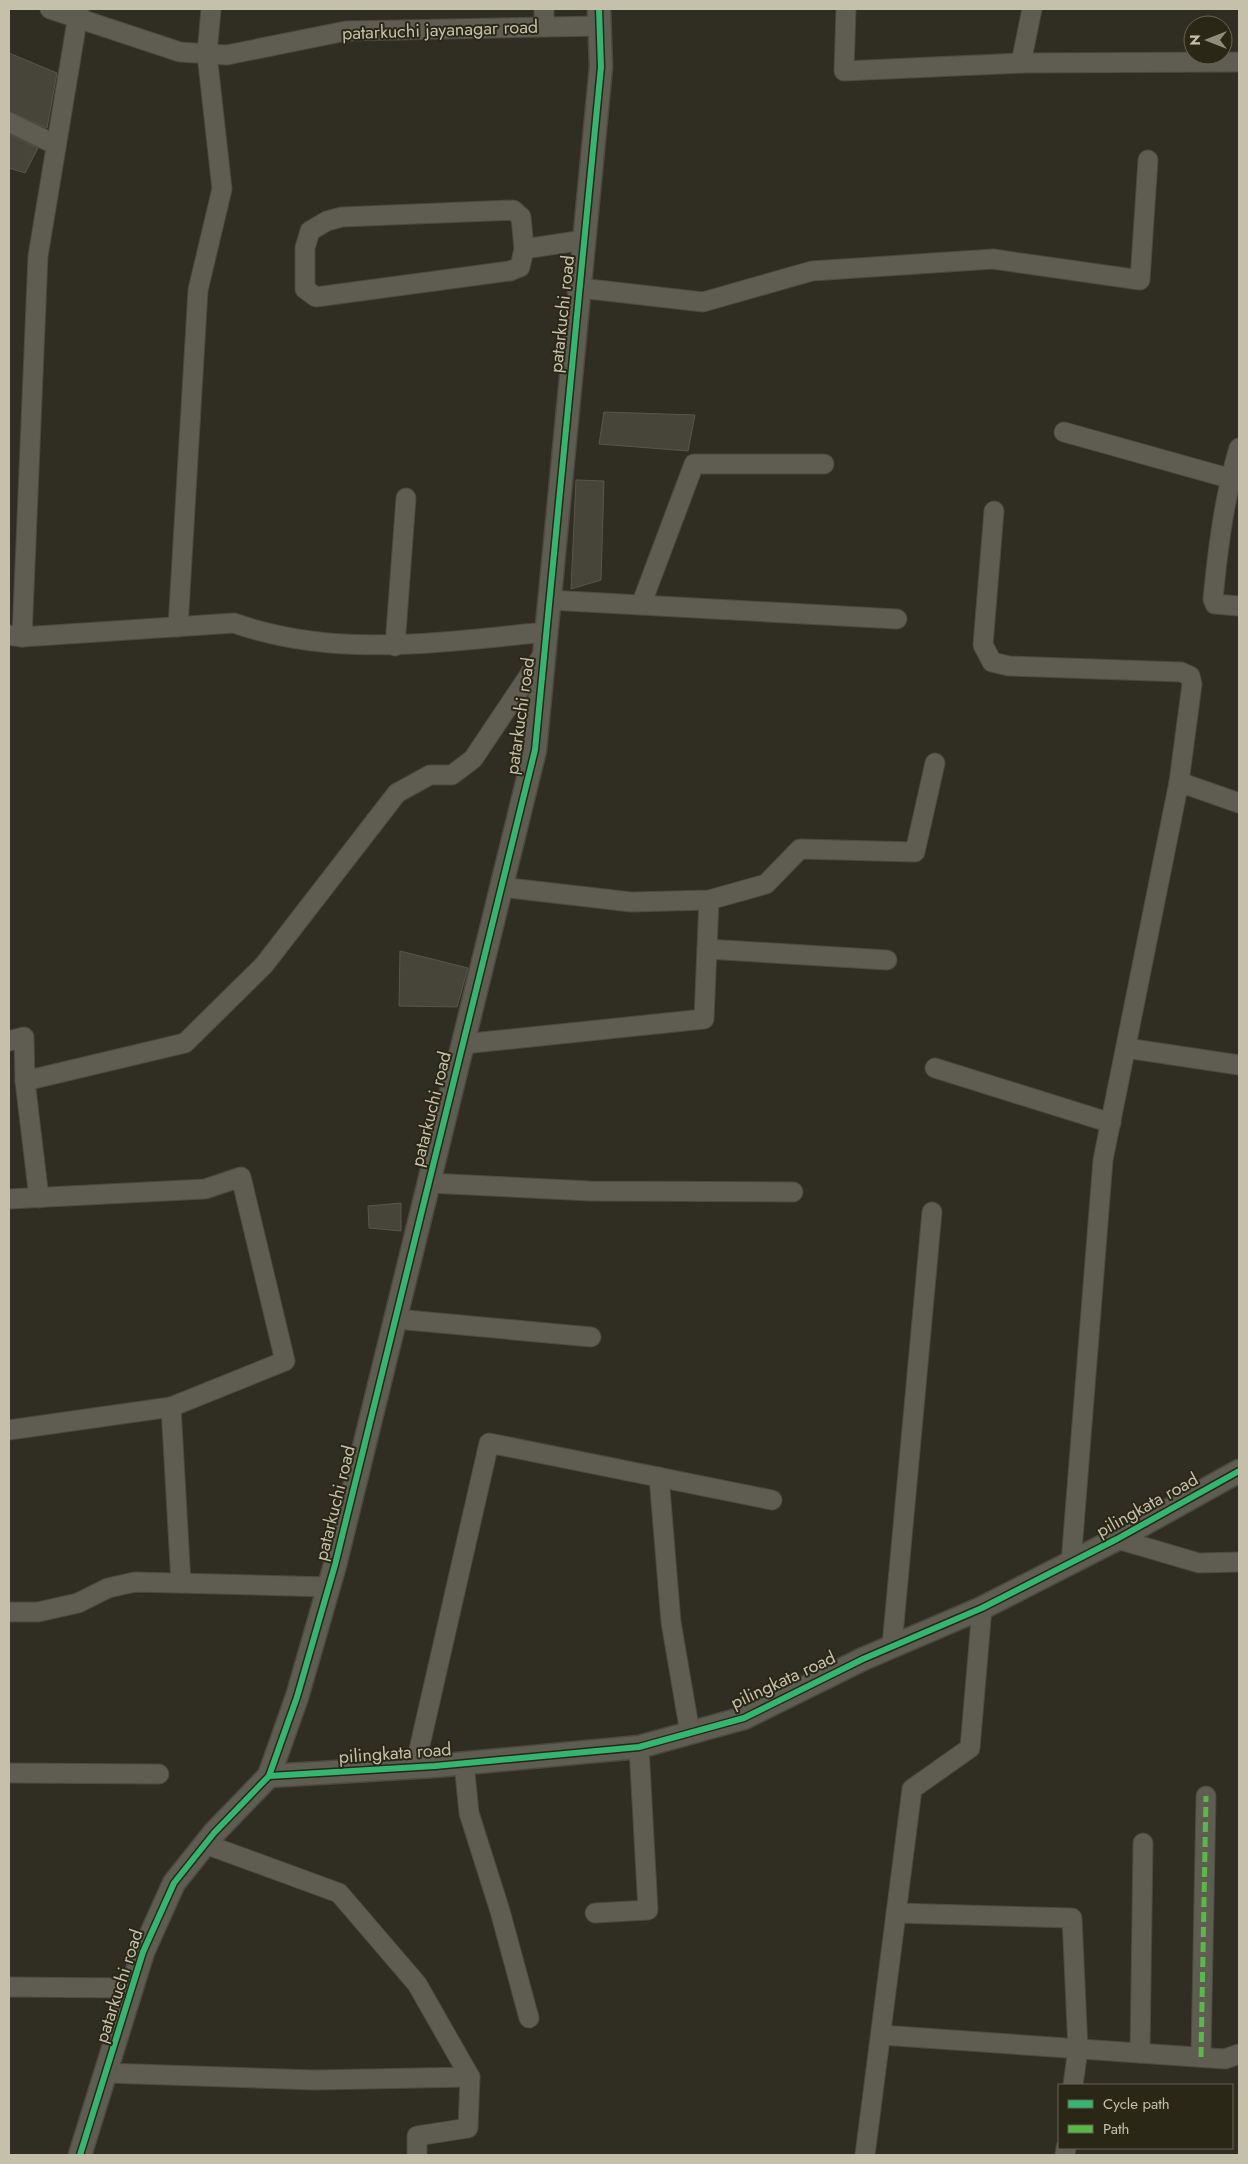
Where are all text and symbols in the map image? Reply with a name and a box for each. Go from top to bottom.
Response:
street label: patarkuchi jayanagar road [341,14,539,46]
north arrow [1183,15,1233,65]
text: N [1185,34,1205,46]
street label: patarkuchi road [543,254,581,374]
street label: patarkuchi road [499,656,541,776]
street label: patarkuchi road [404,1049,458,1169]
street label: patarkuchi road [308,1443,362,1563]
street label: pilingkata road [1091,1466,1203,1544]
street label: pilingkata road [726,1644,840,1716]
street label: pilingkata road [338,1736,452,1770]
street label: patarkuchi road [88,1926,150,2046]
legend [1058,2084,1233,2149]
text: Cycle path [1103,2093,1170,2115]
text: Path [1103,2118,1129,2140]

